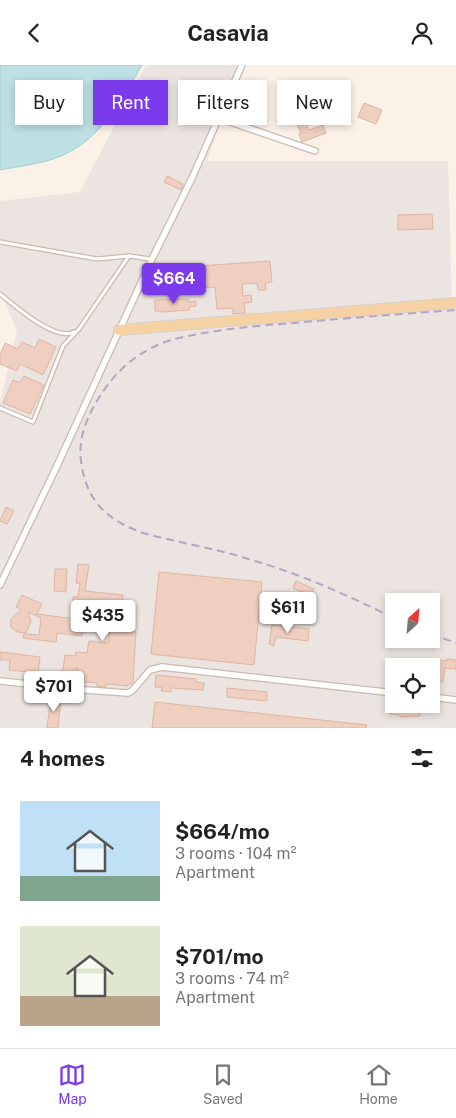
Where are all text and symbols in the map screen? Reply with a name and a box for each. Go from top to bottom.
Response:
icon: back [20,19,48,47]
icon: person [408,19,436,47]
text: Casavia [187,20,269,46]
chip: Buy [15,80,83,125]
chip: Rent [93,80,168,125]
chip: Filters [178,80,267,125]
chip: New [277,80,351,125]
pin: $664 [144,263,204,305]
text: $664 [153,269,195,288]
pin: $611 [258,591,318,634]
north arrow [385,593,440,647]
map controls [385,593,440,713]
text: $611 [270,598,306,617]
pin: $435 [73,599,133,642]
text: $435 [82,606,124,625]
button: locate [385,658,440,713]
pin: $701 [24,671,84,713]
text: $701 [35,677,73,696]
icon: filters [408,744,436,772]
text: 4 homes [20,746,105,771]
text: $664/mo [175,819,270,844]
icon: home [60,821,120,881]
text: 3 rooms · 104 m² [175,844,296,863]
text: Apartment [175,863,255,882]
text: $701/mo [175,944,264,969]
icon: home [60,946,120,1006]
text: 3 rooms · 74 m² [175,969,289,988]
text: Apartment [175,988,255,1007]
tab: Map [58,1061,87,1107]
tab: Saved [203,1061,243,1107]
tab: Home [359,1061,398,1107]

